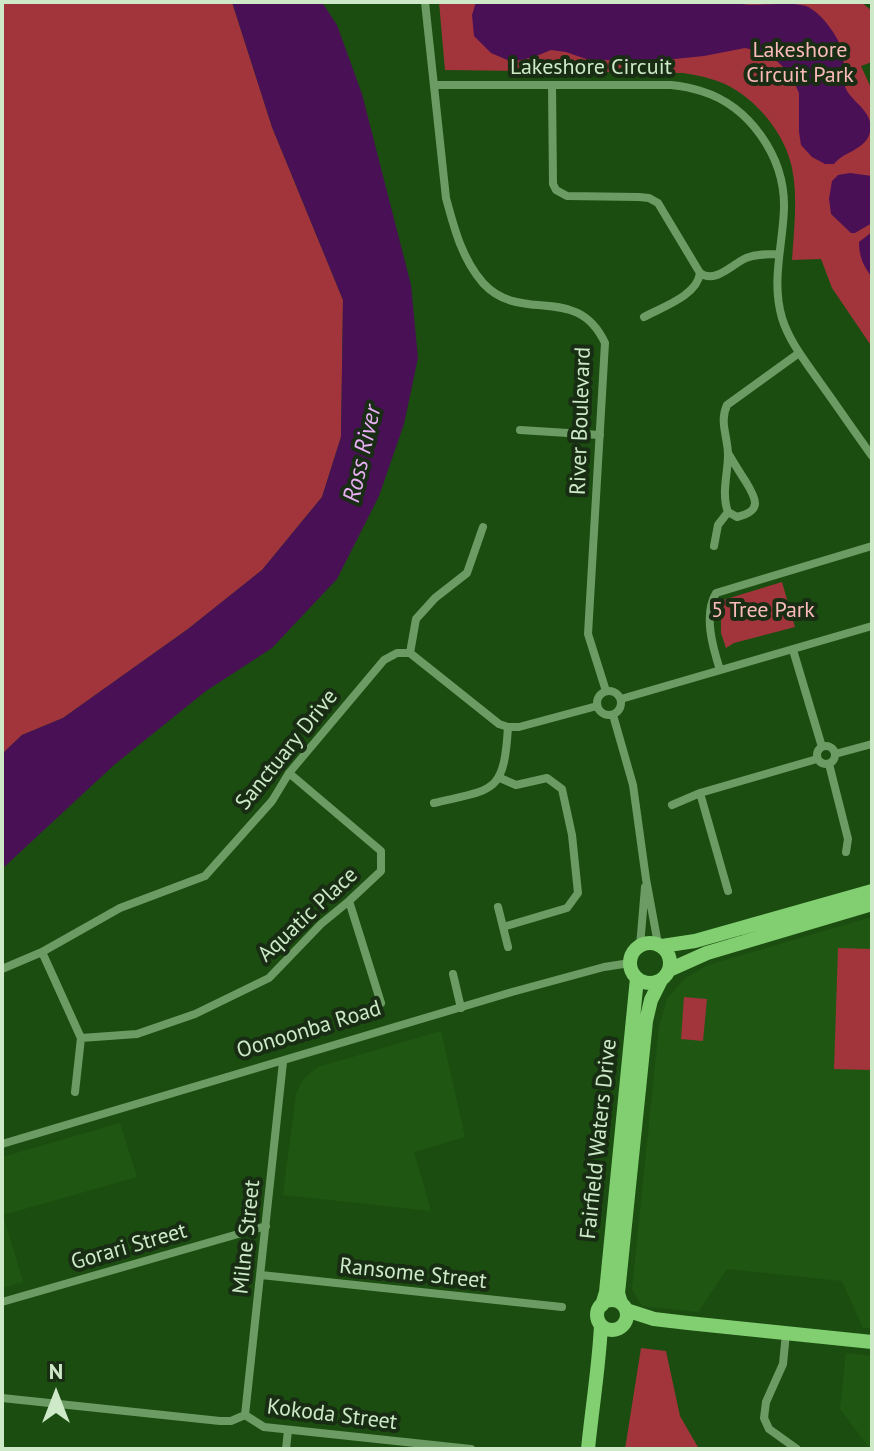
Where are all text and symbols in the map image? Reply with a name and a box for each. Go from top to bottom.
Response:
park label: Lakeshore Circuit Park [746,38,854,90]
street label: Lakeshore Circuit [510,55,672,81]
street label: River Boulevard [565,346,597,496]
water label: Ross River [338,403,388,505]
park label: 5 Tree Park [711,598,815,624]
street label: Sanctuary Drive [230,684,344,816]
street label: Aquatic Place [253,862,363,968]
street label: Oonoonba Road [234,995,384,1065]
street label: Fairfield Waters Drive [575,1037,623,1241]
street label: Milne Street [228,1178,266,1296]
street label: Gorari Street [68,1218,190,1276]
street label: Ransome Street [338,1253,488,1295]
north arrow [16,1355,96,1435]
text: N [49,1357,63,1385]
street label: Kokoda Street [265,1394,399,1436]

